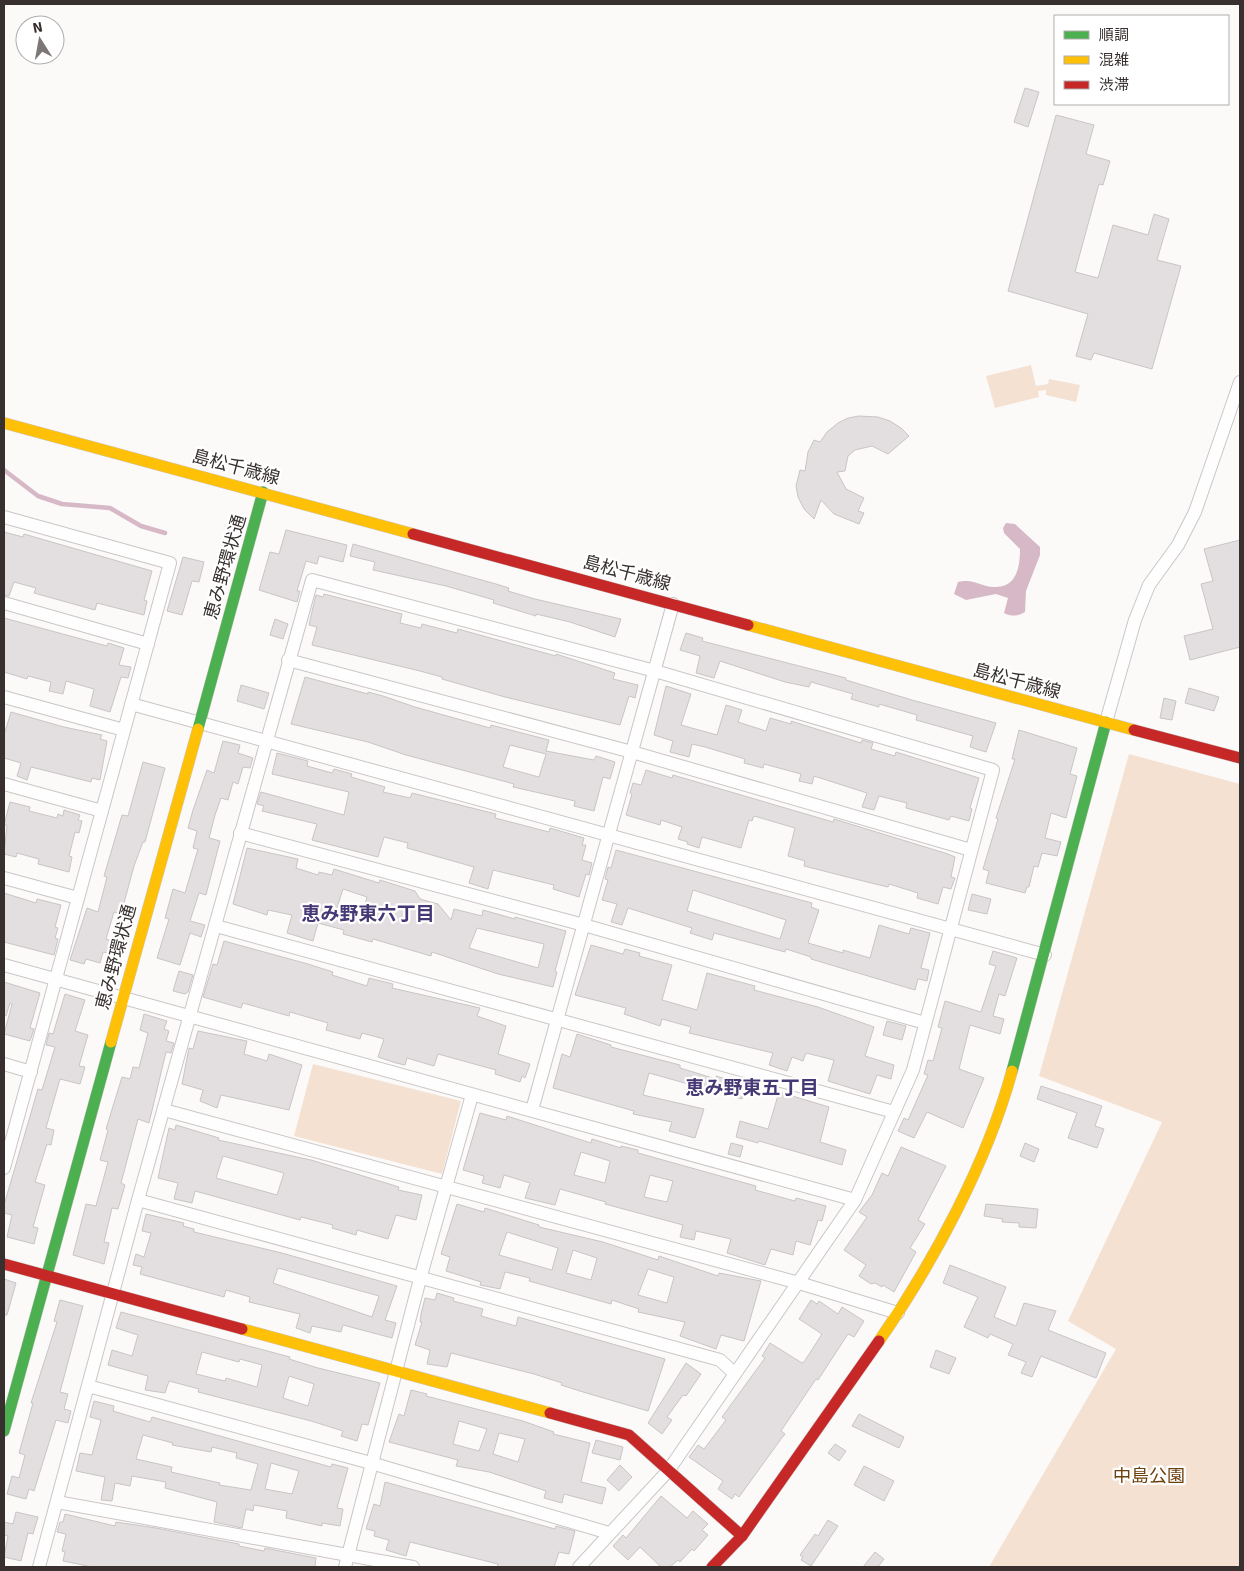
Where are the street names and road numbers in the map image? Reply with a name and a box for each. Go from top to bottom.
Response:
street label: 島松千歳線 [190,445,282,489]
street label: 恵み野環状通 [200,512,250,622]
street label: 島松千歳線 [581,551,673,595]
street label: 島松千歳線 [971,659,1063,703]
street label: 恵み野環状通 [91,902,141,1012]

